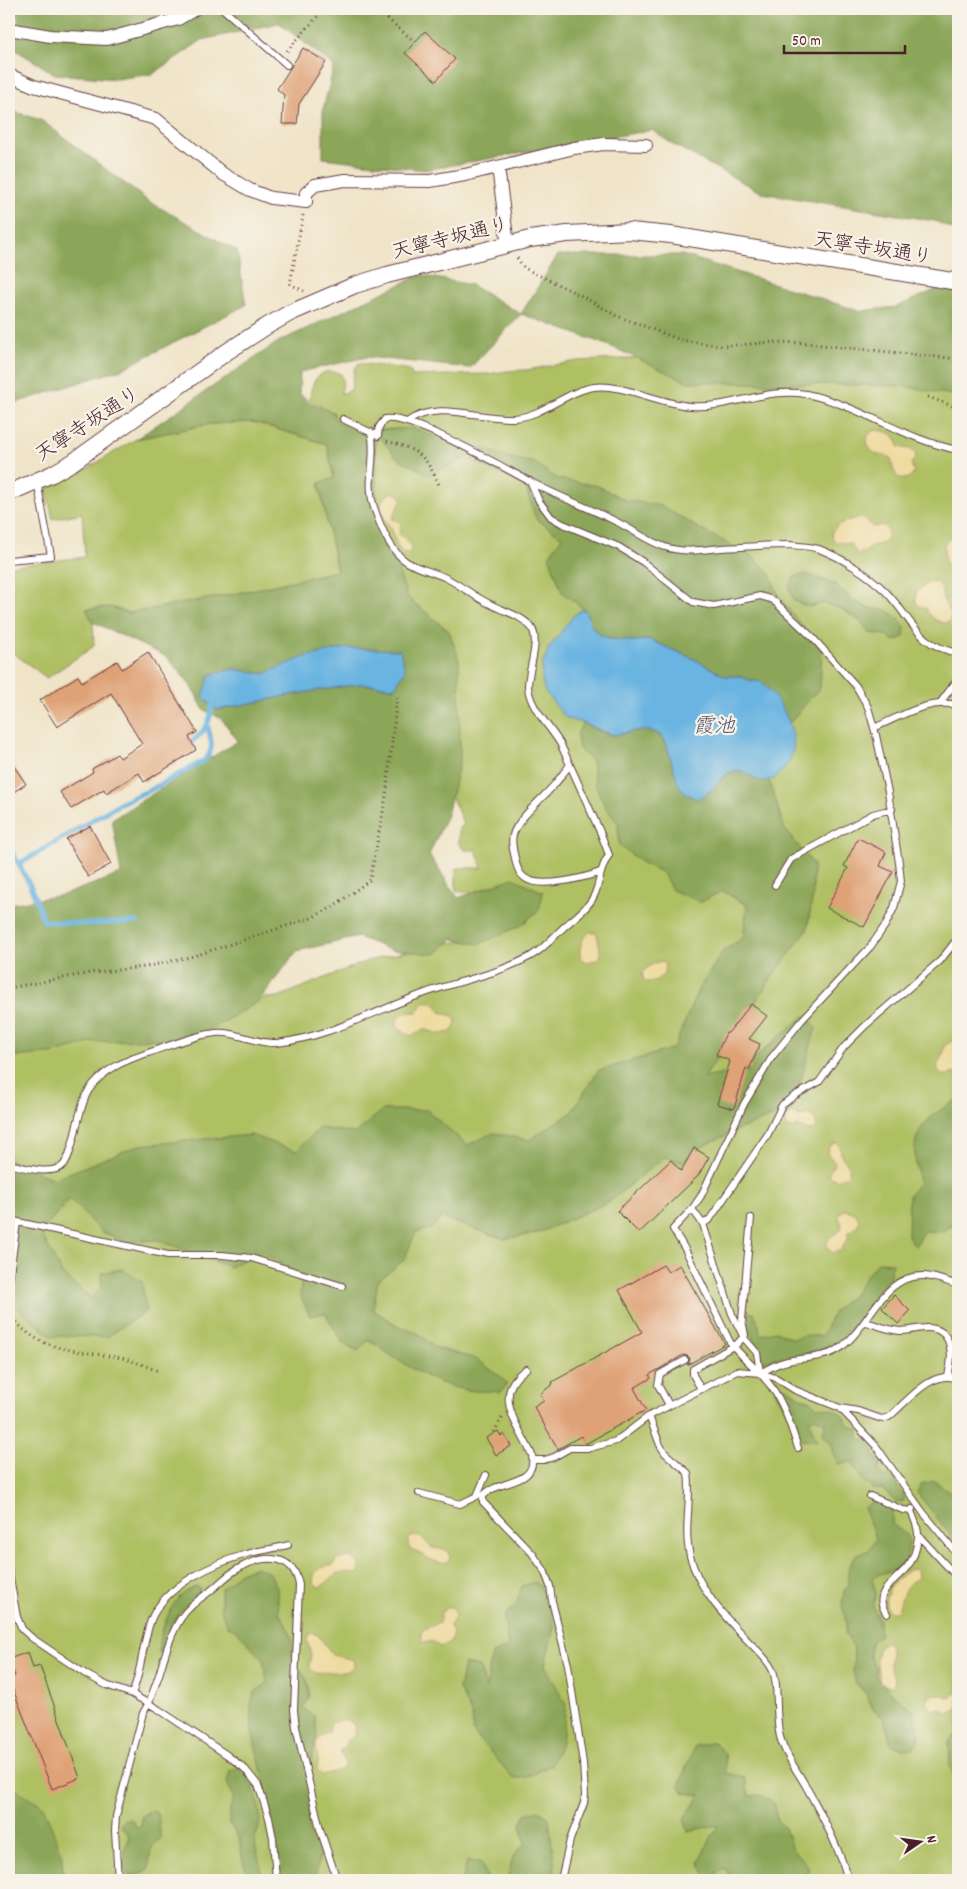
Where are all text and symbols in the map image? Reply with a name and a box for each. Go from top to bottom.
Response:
scale bar [784,22,906,54]
text: 50 m [792,31,821,53]
street label: 天寧寺坂通り [389,212,512,268]
street label: 天寧寺坂通り [811,227,934,273]
street label: 天寧寺坂通り [31,381,147,470]
water label: 霞池 [693,713,736,743]
north arrow [894,1816,944,1866]
text: N [920,1834,941,1845]

